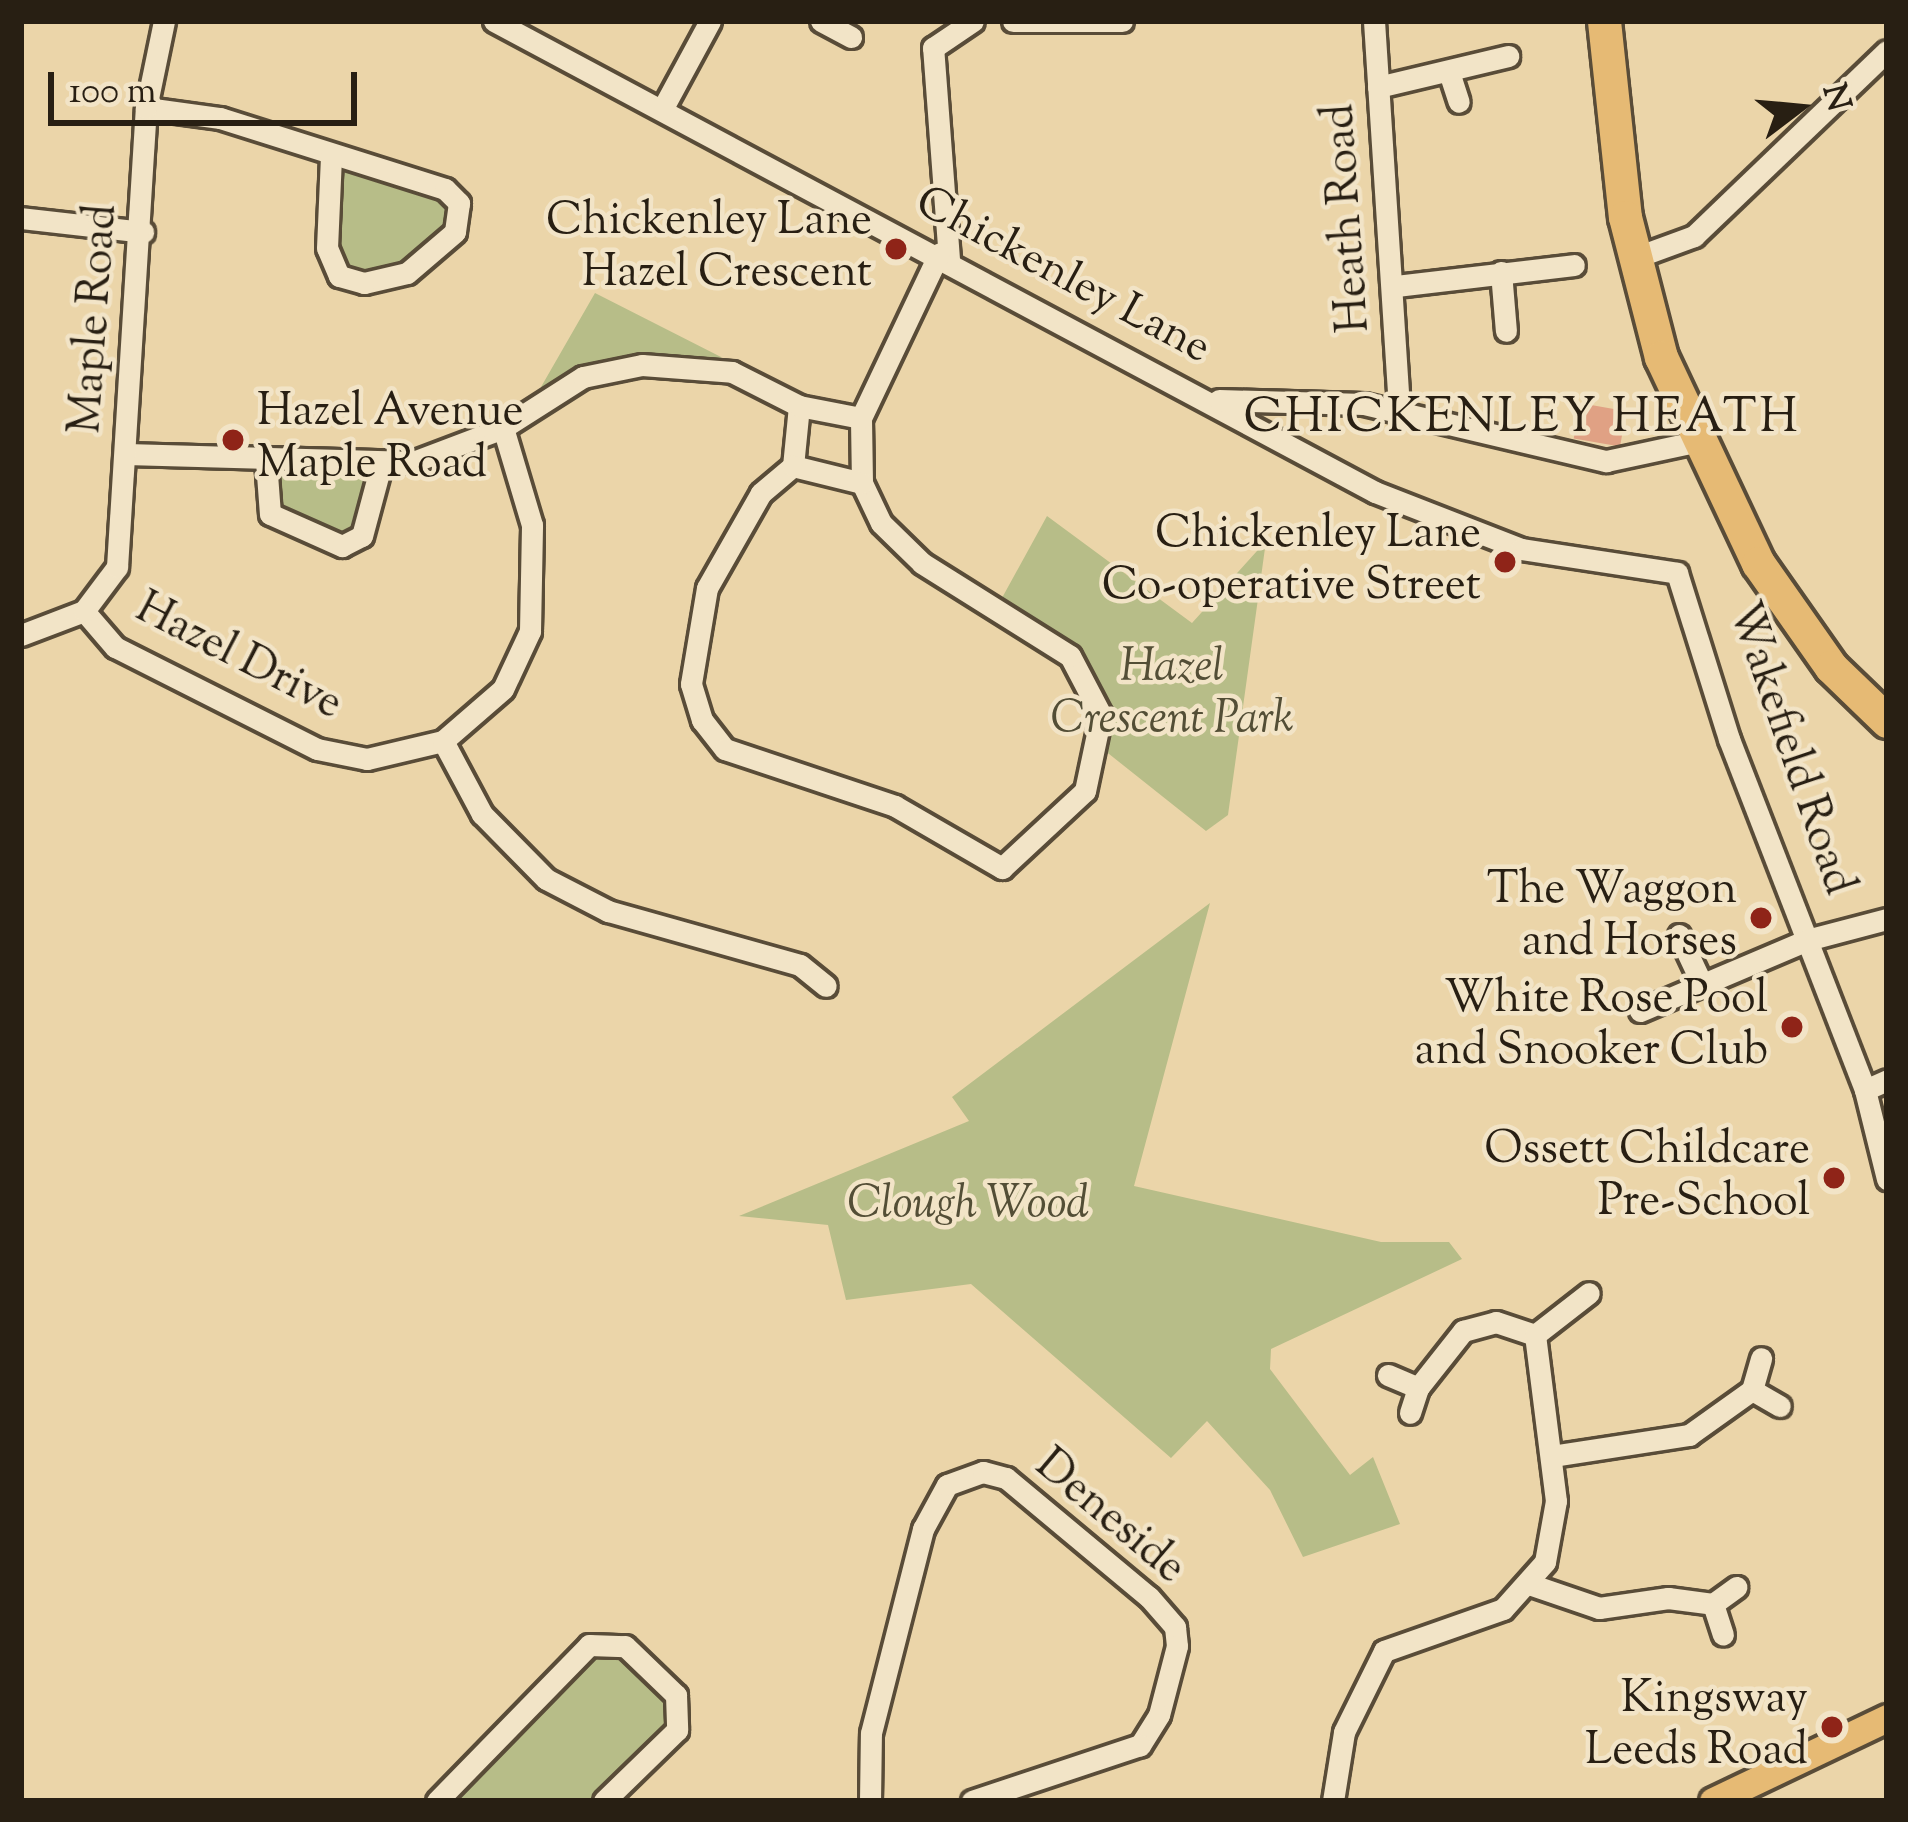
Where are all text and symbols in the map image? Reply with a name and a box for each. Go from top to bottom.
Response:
scale bar [54,48,363,122]
north arrow [1740,48,1860,168]
text: 100 m [69,67,156,119]
text: N [1808,79,1861,117]
street label: Heath Road [1314,102,1384,334]
street label: Chickenley Lane [905,177,1219,377]
place label: Chickenley Lane Hazel Crescent [546,196,872,302]
street label: Maple Road [61,202,131,436]
marker: Chickenley Lane Hazel Crescent [883,236,909,262]
place label: Hazel Avenue Maple Road [257,387,524,493]
district label: CHICKENLEY HEATH [1244,391,1800,449]
marker: Hazel Avenue Maple Road [220,427,246,453]
place label: Chickenley Lane Co-operative Street [1102,509,1481,615]
marker: Chickenley Lane Co-operative Street [1492,549,1518,575]
street label: Hazel Drive [126,583,350,733]
street label: Wakefield Road [1714,595,1864,903]
park label: Hazel Crescent Park [1050,642,1294,748]
place label: The Waggon and Horses [1487,865,1737,971]
marker: The Waggon and Horses [1748,905,1774,931]
place label: White Rose Pool and Snooker Club [1415,974,1768,1080]
marker: White Rose Pool and Snooker Club [1779,1014,1805,1040]
place label: Ossett Childcare Pre-School [1484,1125,1810,1231]
marker: Ossett Childcare Pre-School [1821,1165,1847,1191]
park label: Clough Wood [847,1179,1089,1233]
street label: Deneside [1023,1439,1195,1597]
place label: Kingsway Leeds Road [1585,1674,1808,1780]
marker: Kingsway Leeds Road [1819,1714,1845,1740]

